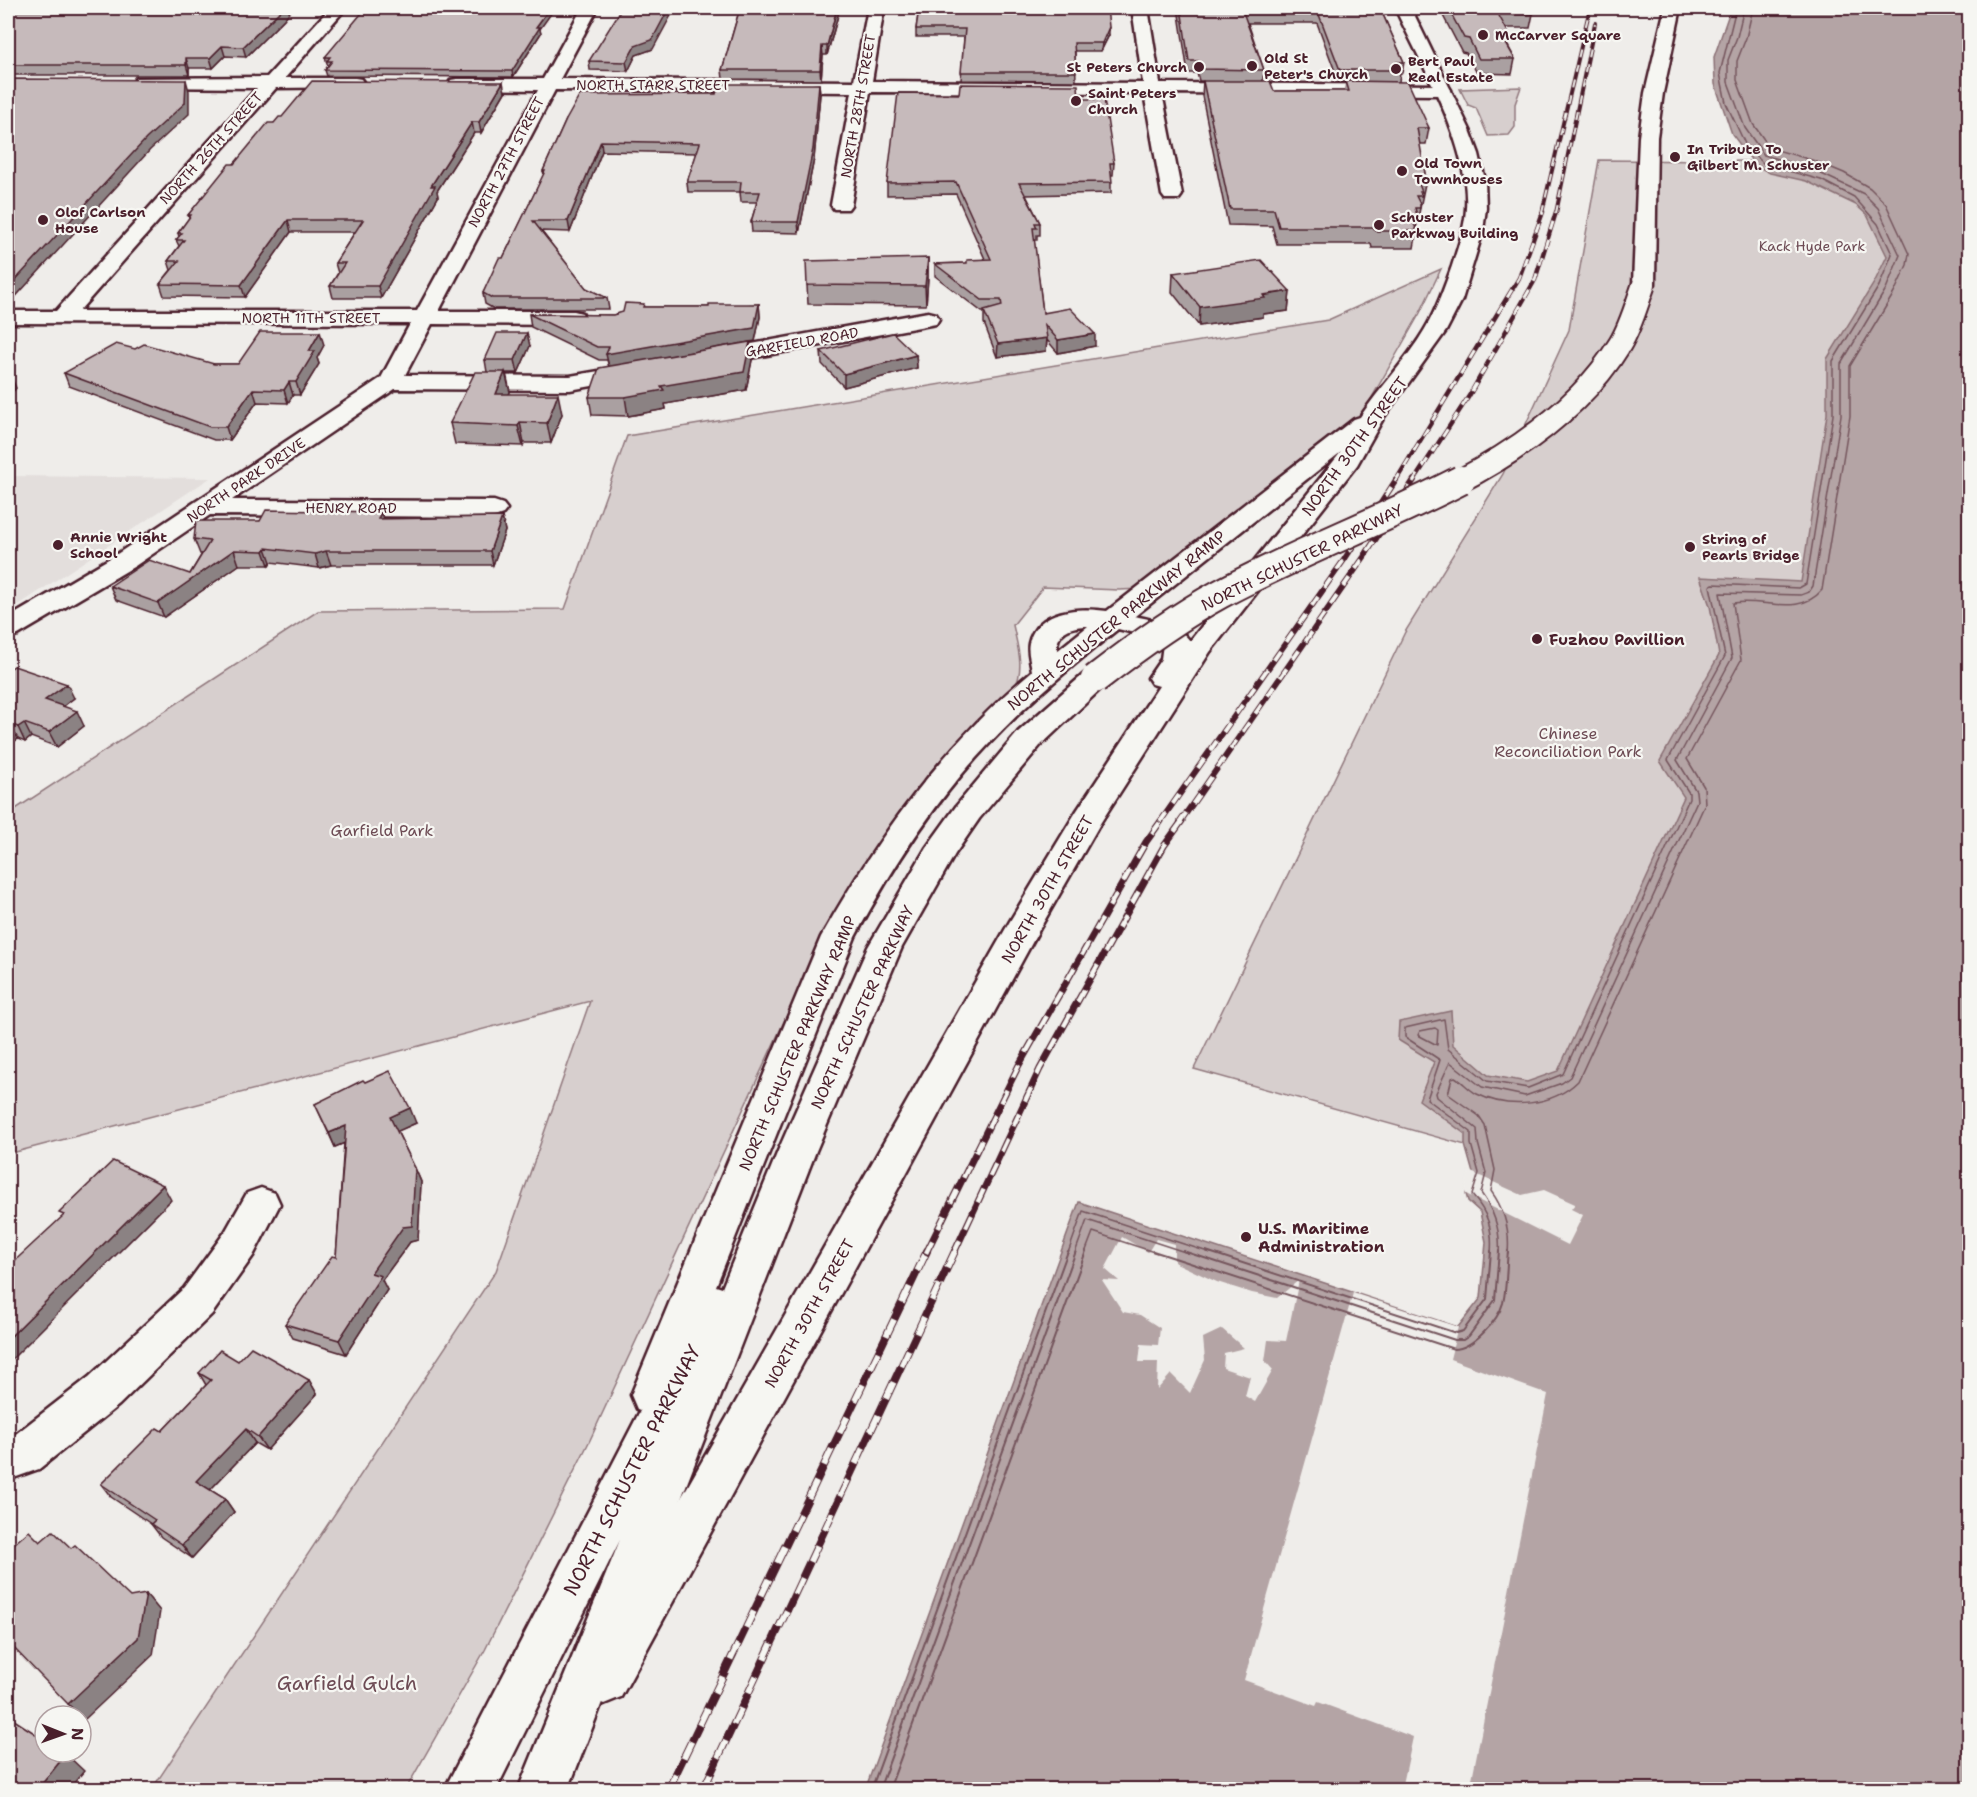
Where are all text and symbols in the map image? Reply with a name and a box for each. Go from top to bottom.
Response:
place label: McCarver Square [1495,26,1621,44]
marker: McCarver Square [1476,28,1490,42]
street label: NORTH 28TH STREET [836,32,880,180]
place label: Old St Peter's Church [1264,49,1368,83]
place label: Bert Paul Real Estate [1408,52,1493,86]
place label: St Peters Church [1067,58,1187,76]
marker: Old St Peter's Church [1245,59,1259,73]
marker: St Peters Church [1192,60,1206,74]
marker: Bert Paul Real Estate [1389,62,1403,76]
street label: NORTH STARR STREET [576,76,730,94]
place label: Saint Peters Church [1088,84,1176,118]
street label: NORTH 26TH STREET [156,88,267,208]
street label: NORTH 27TH STREET [464,93,548,230]
marker: Saint Peters Church [1069,94,1083,108]
place label: In Tribute To Gilbert M. Schuster [1687,140,1830,174]
marker: In Tribute To Gilbert M. Schuster [1668,150,1682,164]
place label: Old Town Townhouses [1414,154,1503,188]
marker: Old Town Townhouses [1395,164,1409,178]
place label: Olof Carlson House [55,203,145,237]
place label: Schuster Parkway Building [1391,208,1518,242]
marker: Olof Carlson House [36,213,50,227]
marker: Schuster Parkway Building [1372,218,1386,232]
park label: Kack Hyde Park [1759,237,1865,255]
street label: NORTH 11TH STREET [242,309,381,327]
street label: GARFIELD ROAD [744,323,860,361]
street label: NORTH 30TH STREET [1297,372,1412,520]
street label: NORTH PARK DRIVE [183,433,309,526]
street label: HENRY ROAD [305,499,397,517]
street label: NORTH SCHUSTER PARKWAY [1198,499,1407,616]
street label: NORTH SCHUSTER PARKWAY RAMP [1003,526,1230,715]
place label: Annie Wright School [70,528,167,562]
place label: String of Pearls Bridge [1702,530,1800,564]
marker: Annie Wright School [51,538,65,552]
marker: String of Pearls Bridge [1683,540,1697,554]
place label: Fuzhou Pavillion [1549,629,1685,650]
marker: Fuzhou Pavillion [1530,632,1544,646]
park label: Chinese Reconciliation Park [1494,723,1642,762]
street label: NORTH 30TH STREET [997,811,1098,967]
park label: Garfield Park [331,820,433,841]
street label: NORTH SCHUSTER PARKWAY [806,902,919,1113]
street label: NORTH SCHUSTER PARKWAY RAMP [734,913,861,1174]
place label: U.S. Maritime Administration [1258,1218,1385,1257]
marker: U.S. Maritime Administration [1239,1230,1253,1244]
street label: NORTH 30TH STREET [760,1235,859,1392]
street label: NORTH SCHUSTER PARKWAY [557,1340,707,1600]
park label: Garfield Gulch [277,1670,417,1696]
north arrow [33,1704,93,1764]
text: N [67,1728,88,1741]

